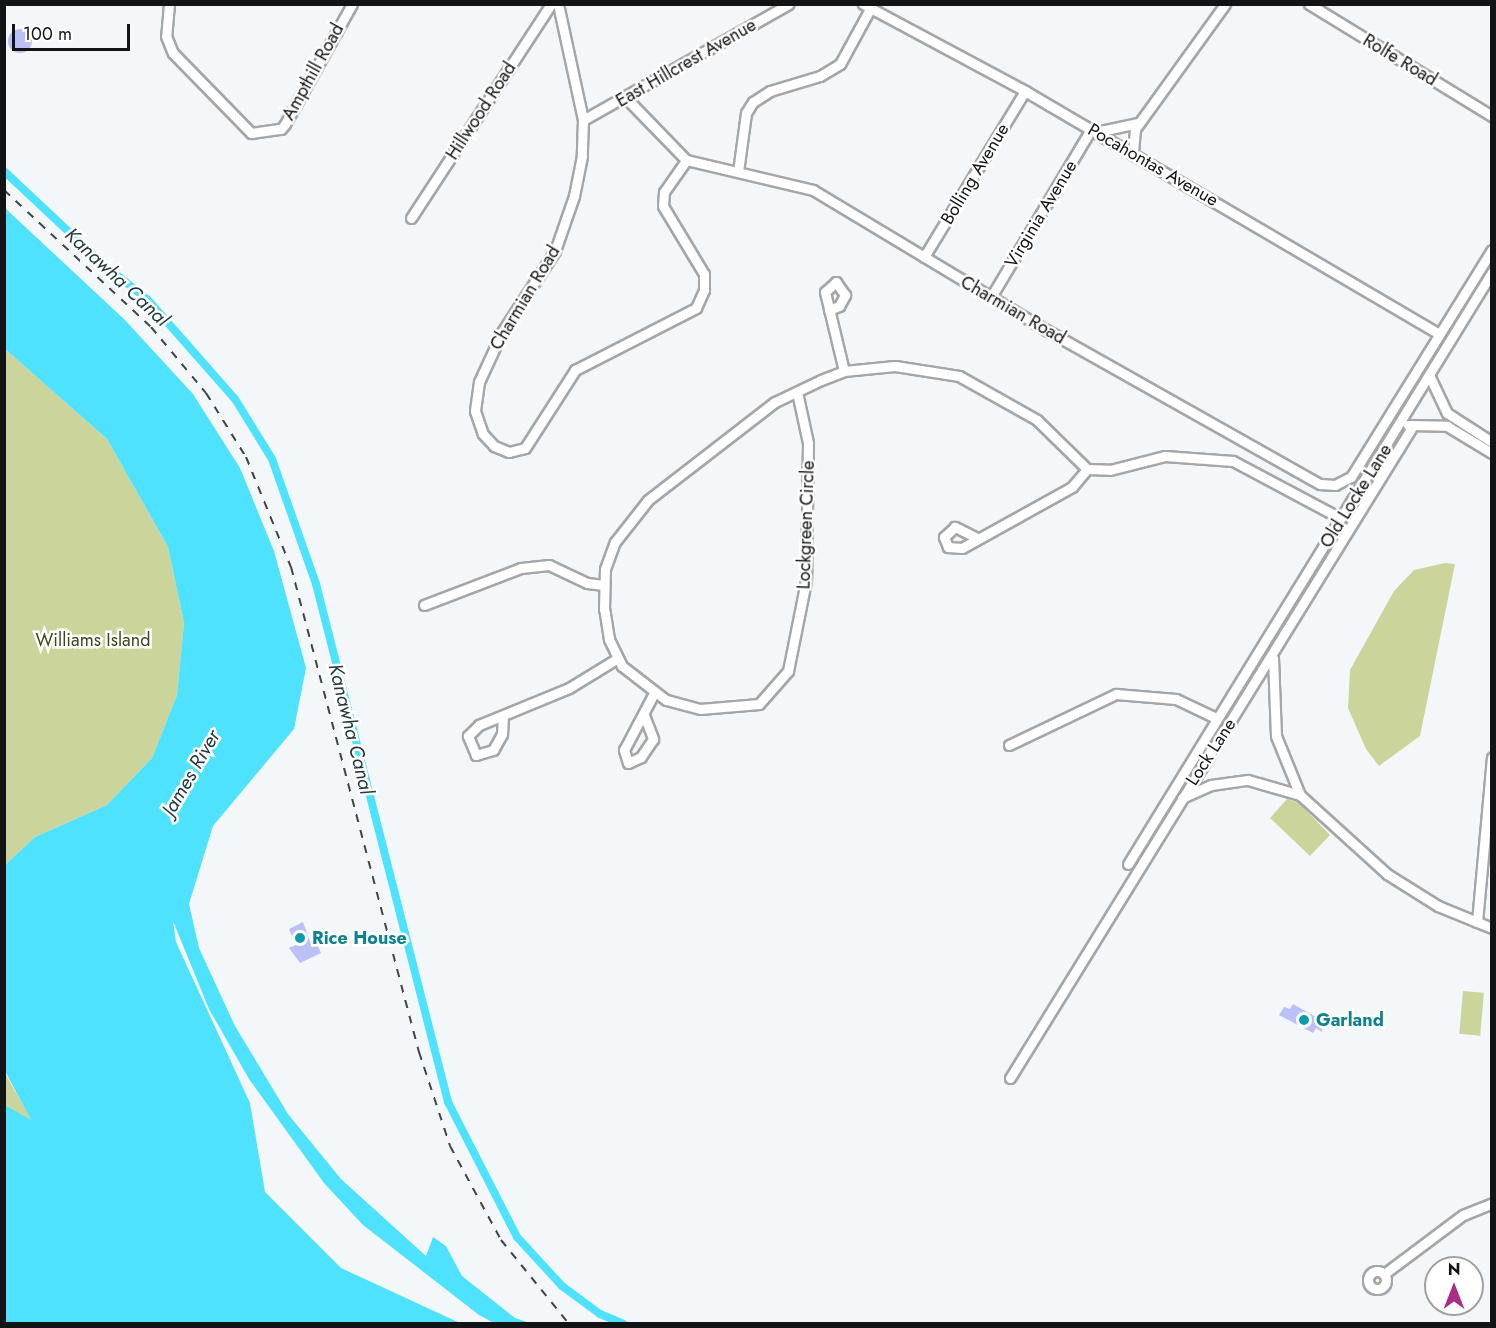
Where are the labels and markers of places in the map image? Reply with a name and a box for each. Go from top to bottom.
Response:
place label: Rice House [312,927,407,949]
marker: Rice House [293,931,307,945]
place label: Garland [1316,1009,1384,1031]
marker: Garland [1297,1013,1311,1027]

